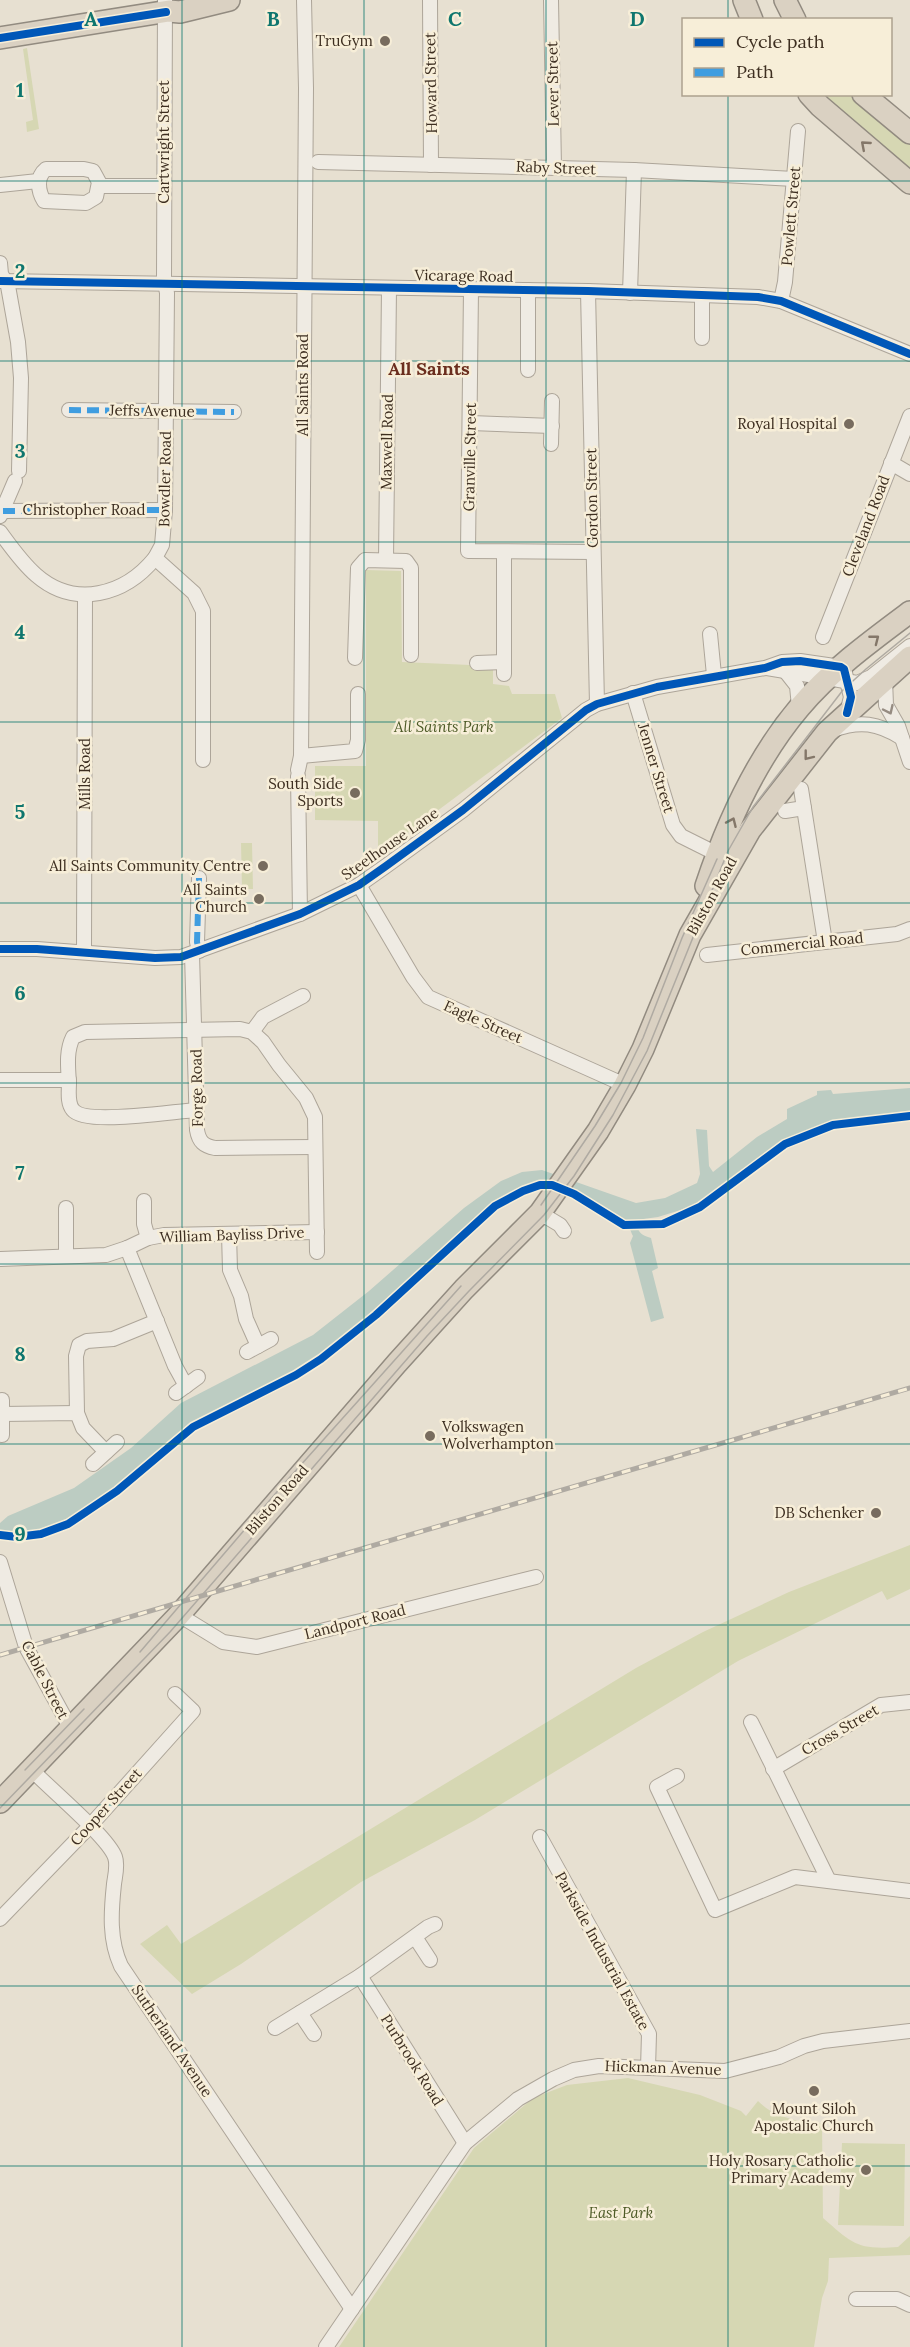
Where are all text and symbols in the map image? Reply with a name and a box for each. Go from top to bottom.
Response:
text: A [84,6,98,31]
text: B [266,6,280,31]
text: C [448,6,462,31]
text: D [629,6,645,31]
legend [682,18,892,96]
text: Cycle path [736,30,825,53]
place label: TruGym [316,31,373,50]
street label: Howard Street [420,32,441,134]
marker: TruGym [378,34,392,48]
street label: Lever Street [542,41,563,127]
text: Path [736,60,774,83]
text: 1 [16,77,24,102]
street label: Cartwright Street [154,80,173,204]
one-way arrow [861,142,872,153]
street label: Raby Street [516,157,597,178]
street label: Powlett Street [777,165,804,267]
text: 2 [15,258,25,283]
street label: Vicarage Road [413,265,514,286]
street label: All Saints Road [293,334,312,437]
district label: All Saints [388,357,470,380]
street label: Maxwell Road [376,394,397,490]
street label: Jeffs Avenue [108,400,195,421]
street label: Granville Street [459,402,480,512]
place label: Royal Hospital [737,414,837,433]
marker: Royal Hospital [842,417,856,431]
street label: Bowdler Road [154,431,175,527]
text: 3 [14,438,26,463]
street label: Gordon Street [581,448,602,548]
street label: Cleveland Road [838,473,894,579]
street label: Christopher Road [22,500,146,519]
text: 4 [15,619,26,644]
one-way arrow [869,635,880,646]
one-way arrow [882,703,894,714]
park label: All Saints Park [393,717,494,736]
street label: Jenner Street [634,720,679,815]
street label: Mills Road [75,738,94,810]
one-way arrow [804,749,815,760]
place label: South Side Sports [268,774,343,810]
marker: South Side Sports [348,786,362,800]
text: 5 [15,799,26,824]
street label: Steelhouse Lane [337,803,442,884]
one-way arrow [724,817,736,828]
street label: Bilston Road [682,853,741,938]
place label: All Saints Community Centre [48,856,251,875]
marker: All Saints Community Centre [256,859,270,873]
place label: All Saints Church [182,880,247,916]
marker: All Saints Church [252,892,266,906]
street label: Commercial Road [740,928,864,959]
text: 6 [14,980,26,1005]
street label: Eagle Street [441,996,526,1047]
street label: Forge Road [186,1049,207,1127]
text: 7 [15,1160,25,1185]
street label: William Bayliss Drive [159,1222,305,1247]
text: 8 [14,1341,26,1366]
place label: Volkswagen Wolverhampton [441,1417,554,1453]
marker: Volkswagen Wolverhampton [423,1429,437,1443]
street label: Bilston Road [241,1461,312,1539]
place label: DB Schenker [774,1503,864,1522]
marker: DB Schenker [869,1506,883,1520]
text: 9 [14,1521,26,1546]
street label: Landport Road [302,1600,408,1643]
street label: Cable Street [18,1637,73,1722]
street label: Cross Street [798,1700,882,1759]
street label: Cooper Street [66,1764,146,1849]
street label: Parkside Industrial Estate [551,1868,654,2033]
street label: Sutherland Avenue [128,1981,217,2101]
street label: Purbrook Road [377,2011,448,2109]
street label: Hickman Avenue [604,2056,722,2079]
marker: Mount Siloh Apostalic Church [807,2084,821,2098]
place label: Mount Siloh Apostalic Church [753,2099,874,2135]
place label: Holy Rosary Catholic Primary Academy [709,2151,854,2187]
marker: Holy Rosary Catholic Primary Academy [859,2163,873,2177]
park label: East Park [589,2203,654,2222]

